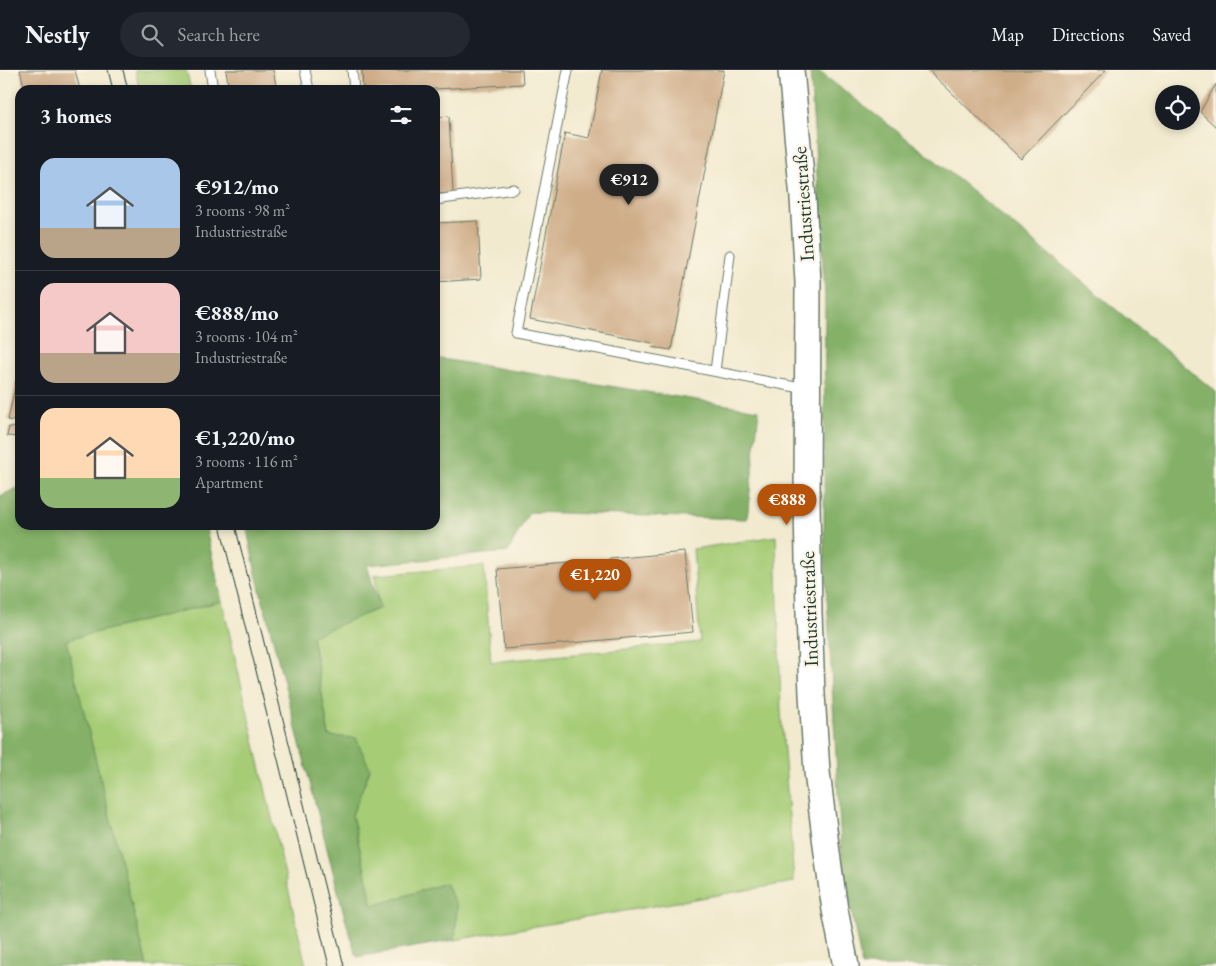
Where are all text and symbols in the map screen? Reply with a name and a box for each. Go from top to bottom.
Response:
search box [120,12,470,57]
text: Nestly [25,19,90,50]
icon: search [138,21,166,49]
text: Search here [178,22,260,47]
text: Map [992,23,1024,46]
text: Directions [1052,23,1124,46]
text: Saved [1152,23,1191,46]
map controls [1155,85,1200,130]
button: locate [1155,85,1200,130]
icon: filters [387,101,415,129]
text: 3 homes [40,102,112,129]
street label: Industriestraße [786,145,820,262]
pin: €912 [599,164,659,206]
text: €912 [610,169,648,190]
text: €912/mo [195,173,279,200]
icon: home [80,178,140,238]
text: 3 rooms · 98 m² [195,200,290,221]
text: Industriestraße [195,221,287,242]
text: €888/mo [195,299,279,326]
icon: home [80,303,140,363]
text: 3 rooms · 104 m² [195,326,298,347]
text: Industriestraße [195,347,287,368]
text: €1,220/mo [195,424,295,451]
icon: home [80,428,140,488]
text: 3 rooms · 116 m² [195,451,298,472]
text: Apartment [195,472,263,493]
pin: €888 [757,484,817,526]
text: €888 [768,489,806,510]
street label: Industriestraße [794,551,824,667]
pin: €1,220 [554,558,636,601]
text: €1,220 [570,564,620,585]

